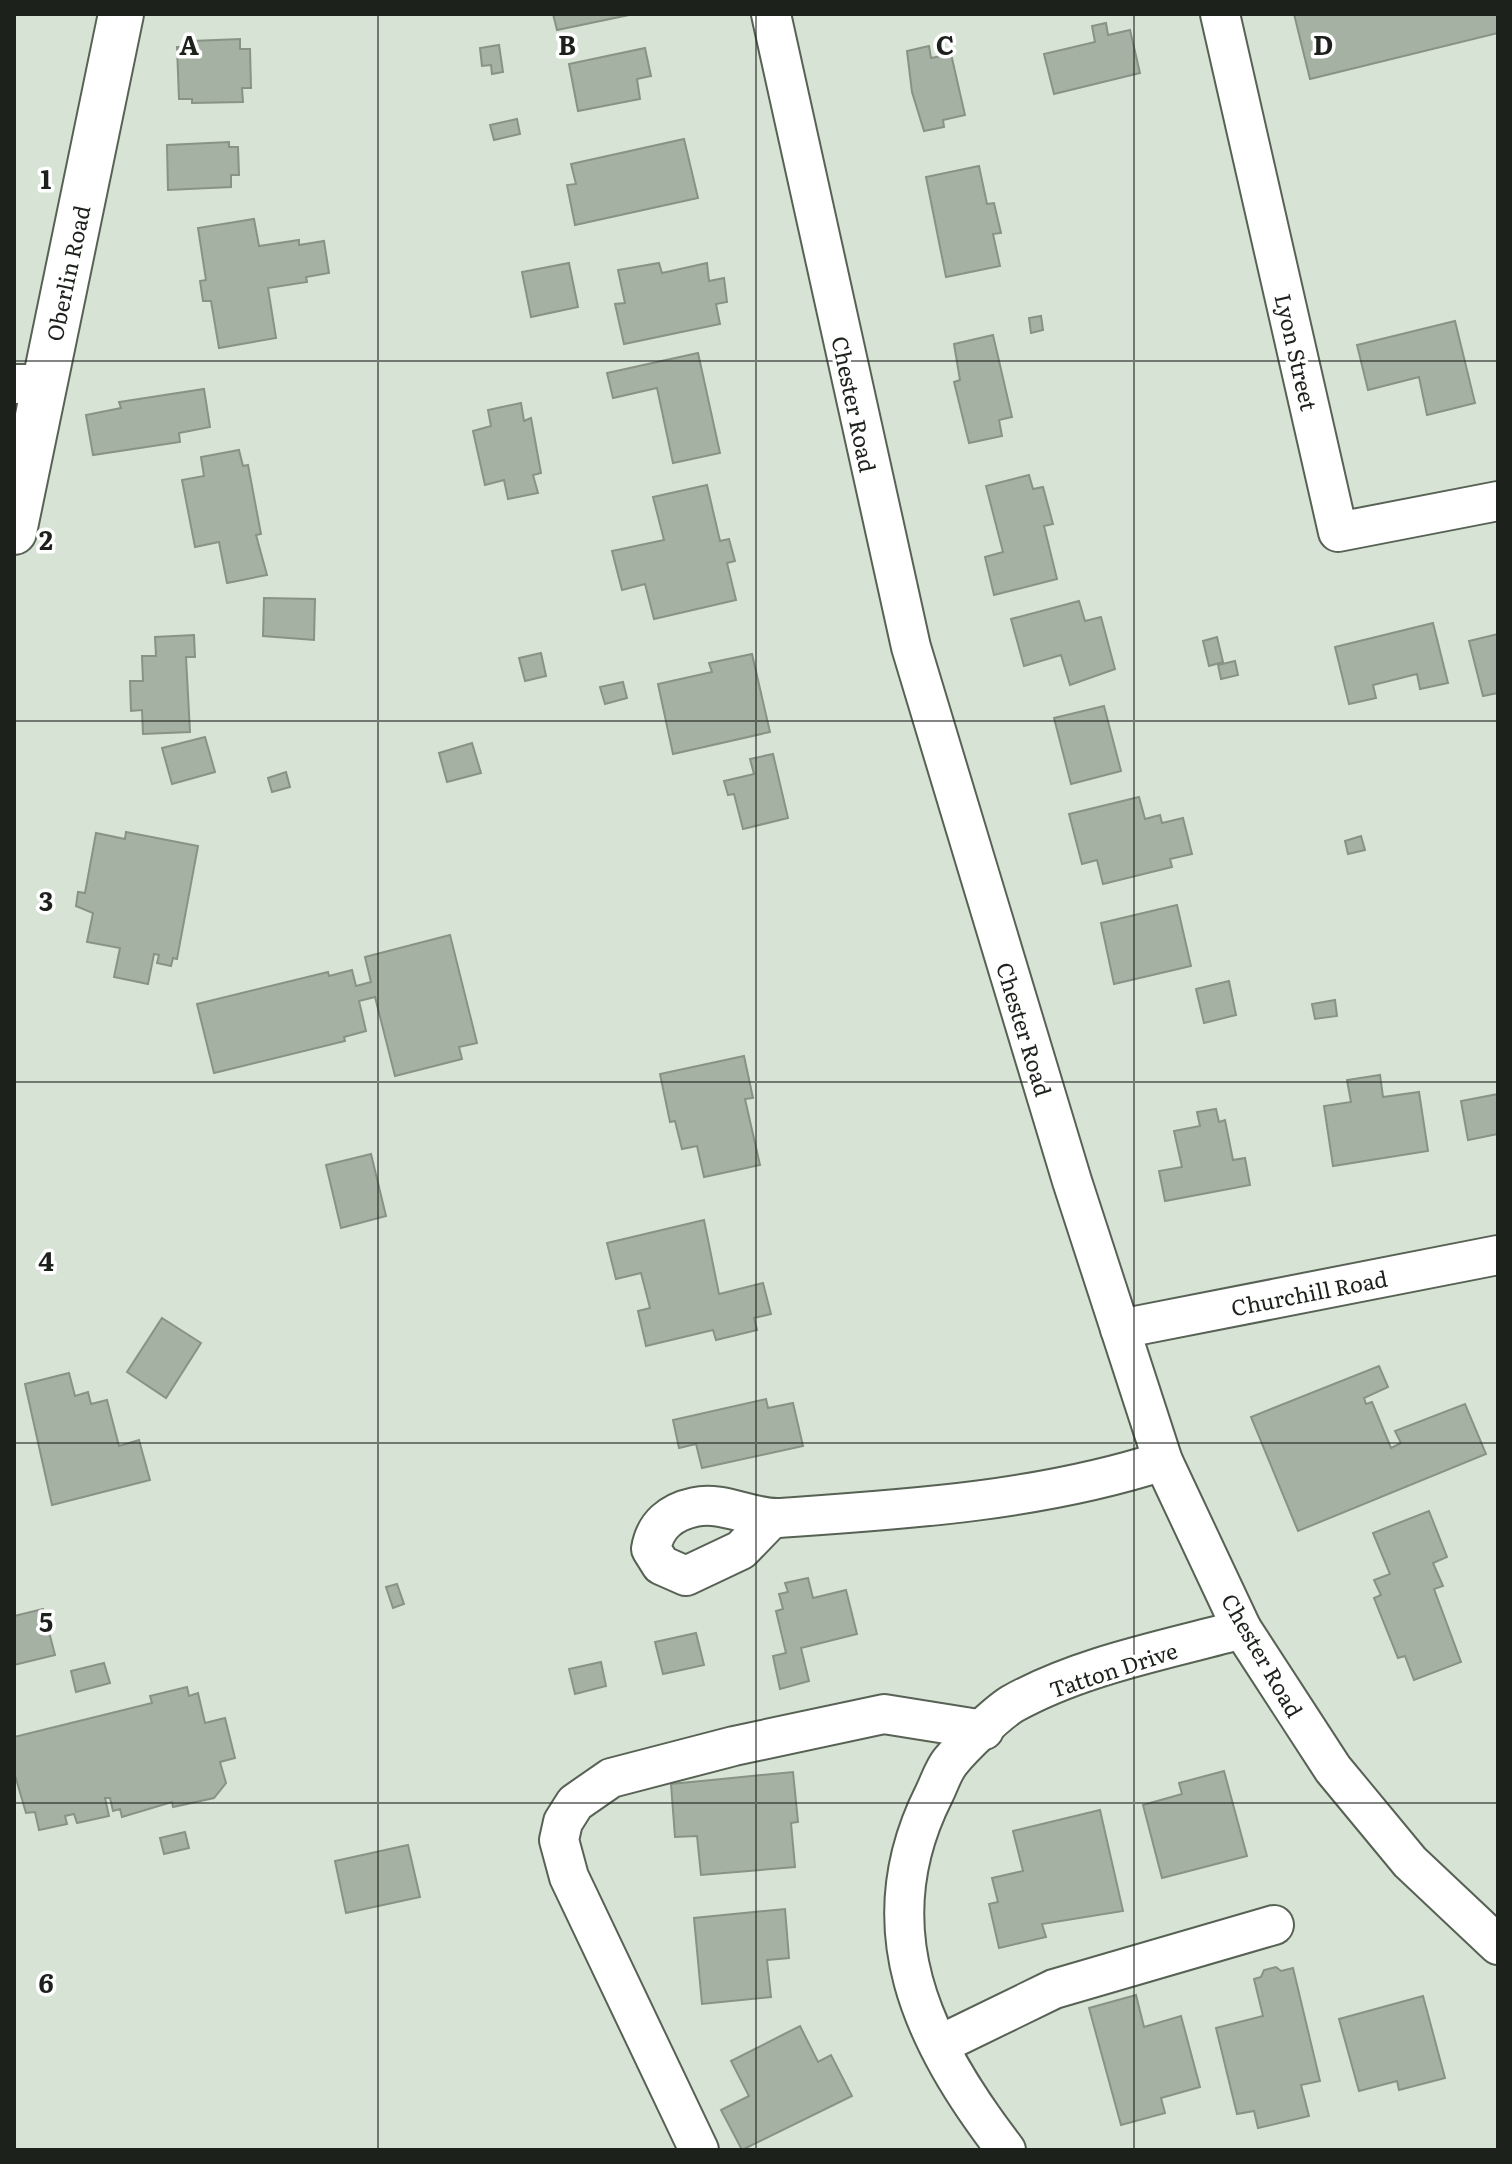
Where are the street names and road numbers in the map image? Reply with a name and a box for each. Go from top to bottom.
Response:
street label: Oberlin Road [36,202,98,344]
street label: Lyon Street [1268,290,1327,414]
street label: Chester Road [824,333,886,475]
street label: Chester Road [989,958,1061,1100]
street label: Churchill Road [1228,1261,1390,1323]
street label: Chester Road [1214,1587,1312,1723]
street label: Tatton Drive [1045,1633,1181,1705]

